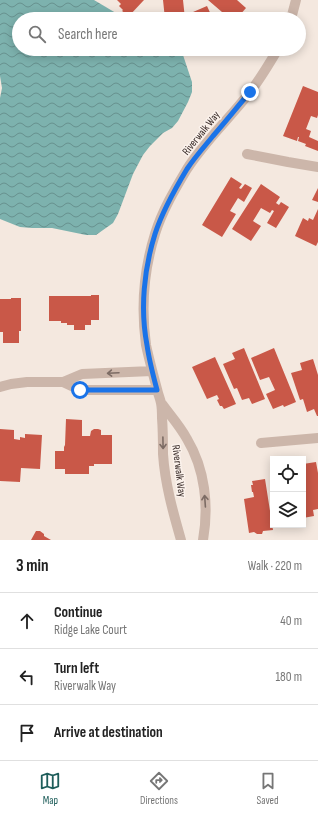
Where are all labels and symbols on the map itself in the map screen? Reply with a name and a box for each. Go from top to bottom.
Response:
route end [241,83,259,101]
street label: Riverwalk Way [179,108,223,158]
one-way arrow [107,370,120,377]
route start [71,381,89,399]
one-way arrow [159,436,167,449]
street label: Riverwalk Way [169,444,189,499]
one-way arrow [202,495,209,508]

